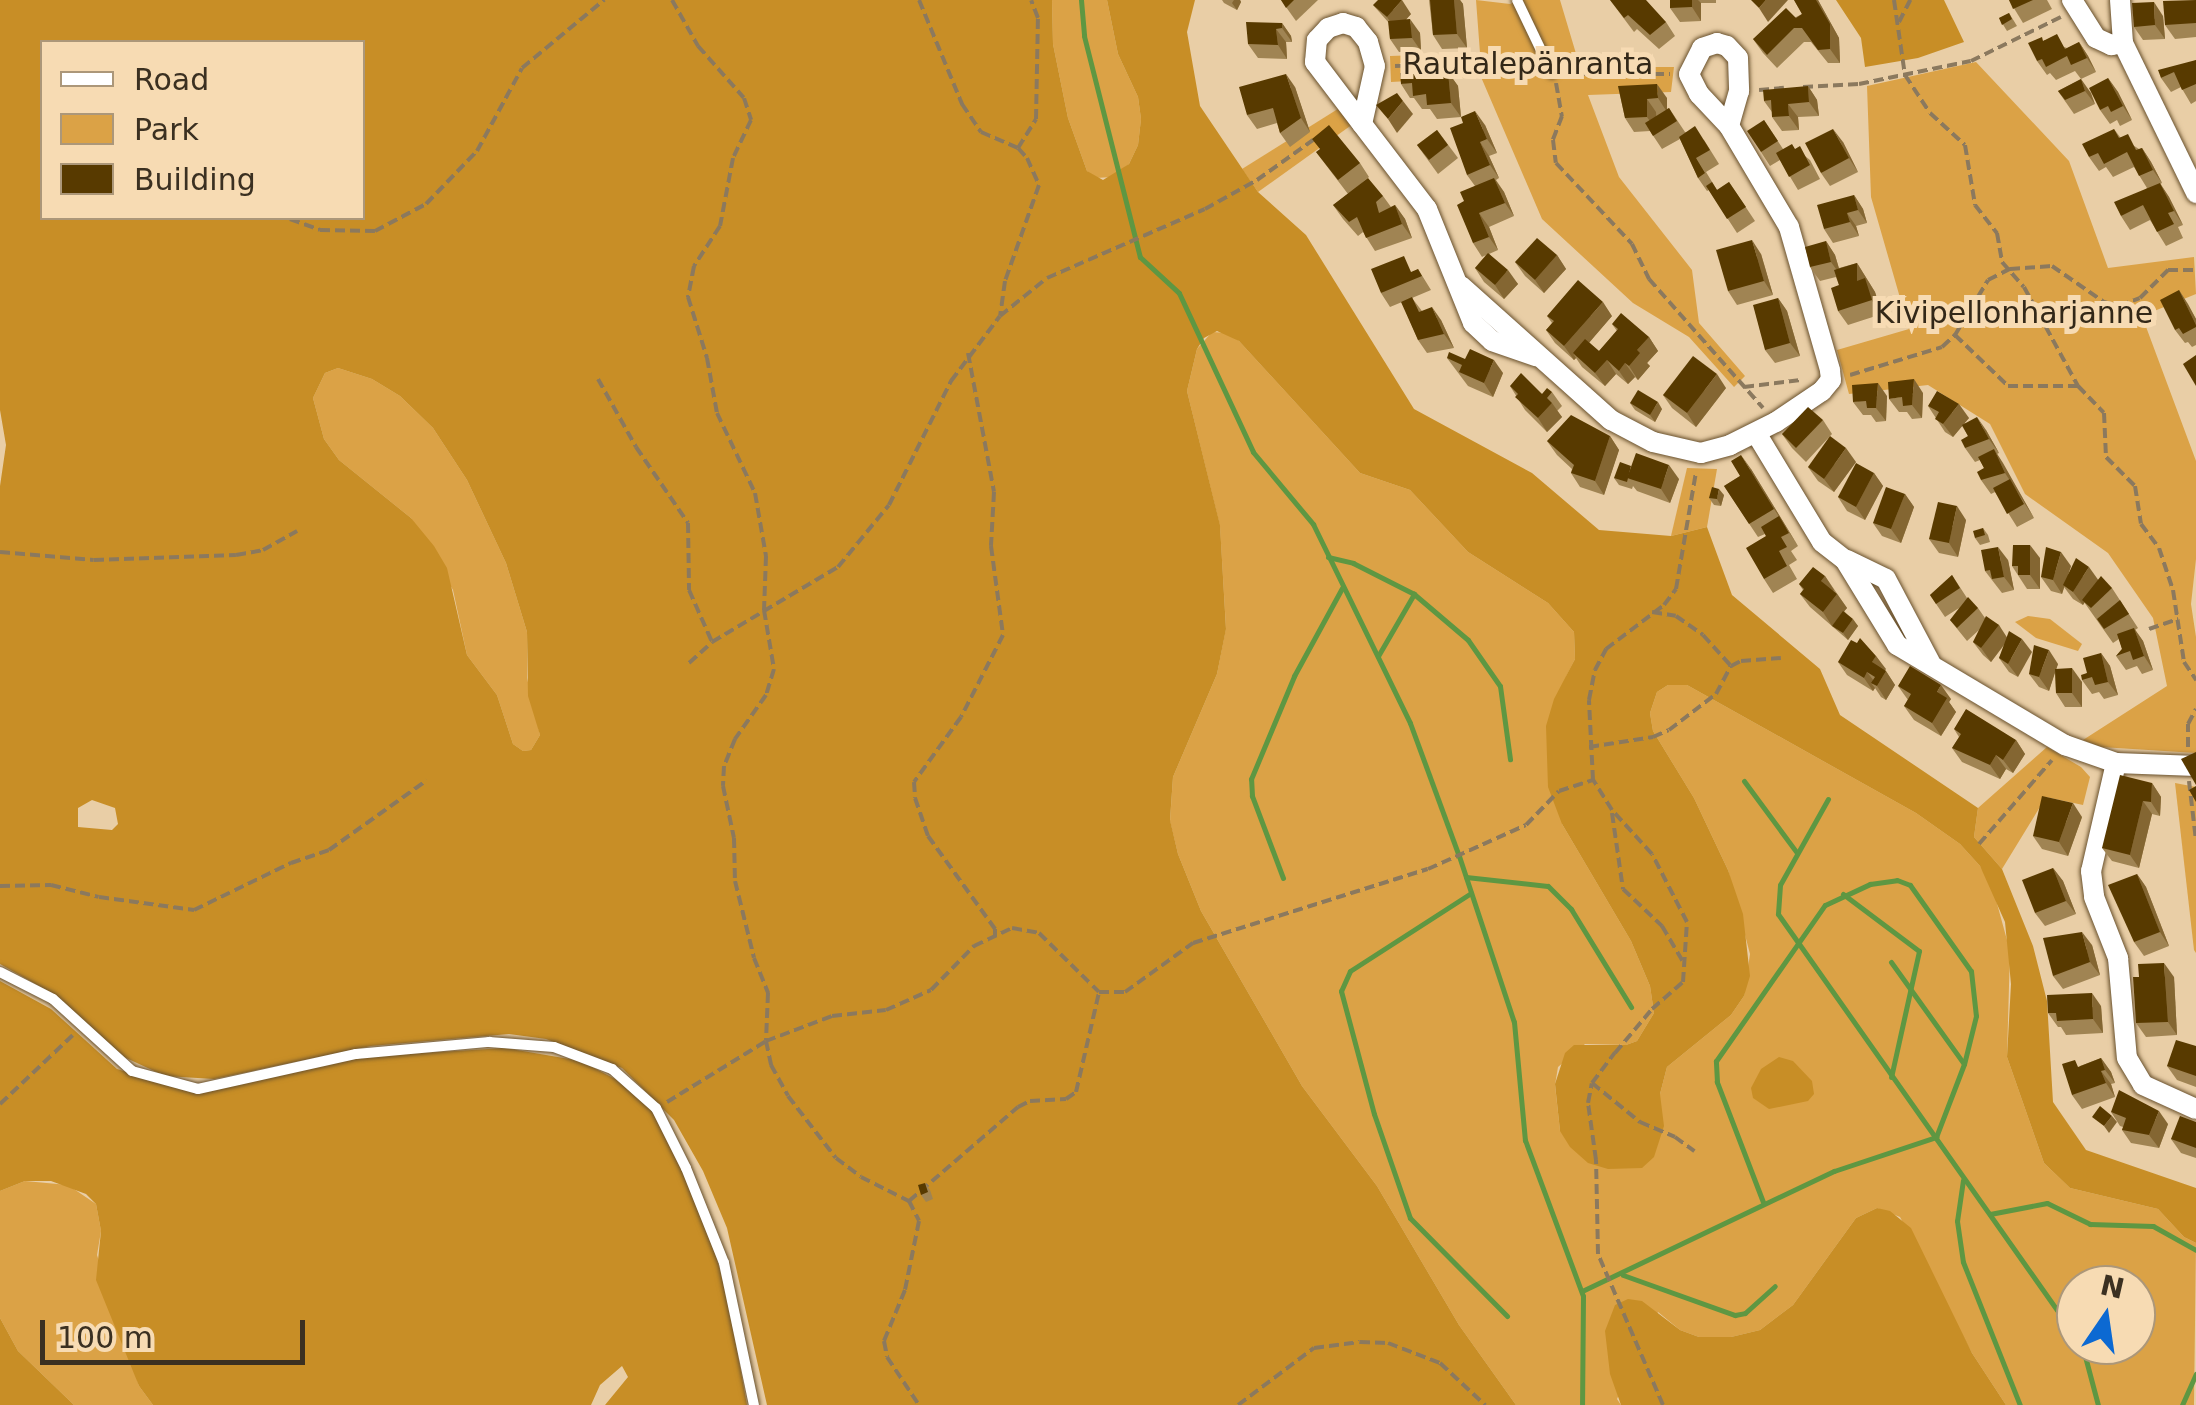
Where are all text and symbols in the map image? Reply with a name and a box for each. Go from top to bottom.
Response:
legend [40,40,365,220]
park label: Rautalepänranta [1403,46,1653,82]
text: Road [134,62,209,97]
text: Park [134,112,199,147]
text: Building [134,162,256,197]
park label: Kivipellonharjanne [1875,295,2153,331]
north arrow [2056,1265,2156,1365]
text: N [2097,1269,2128,1306]
scale bar [45,1300,310,1362]
text: 100 m [57,1320,153,1355]

